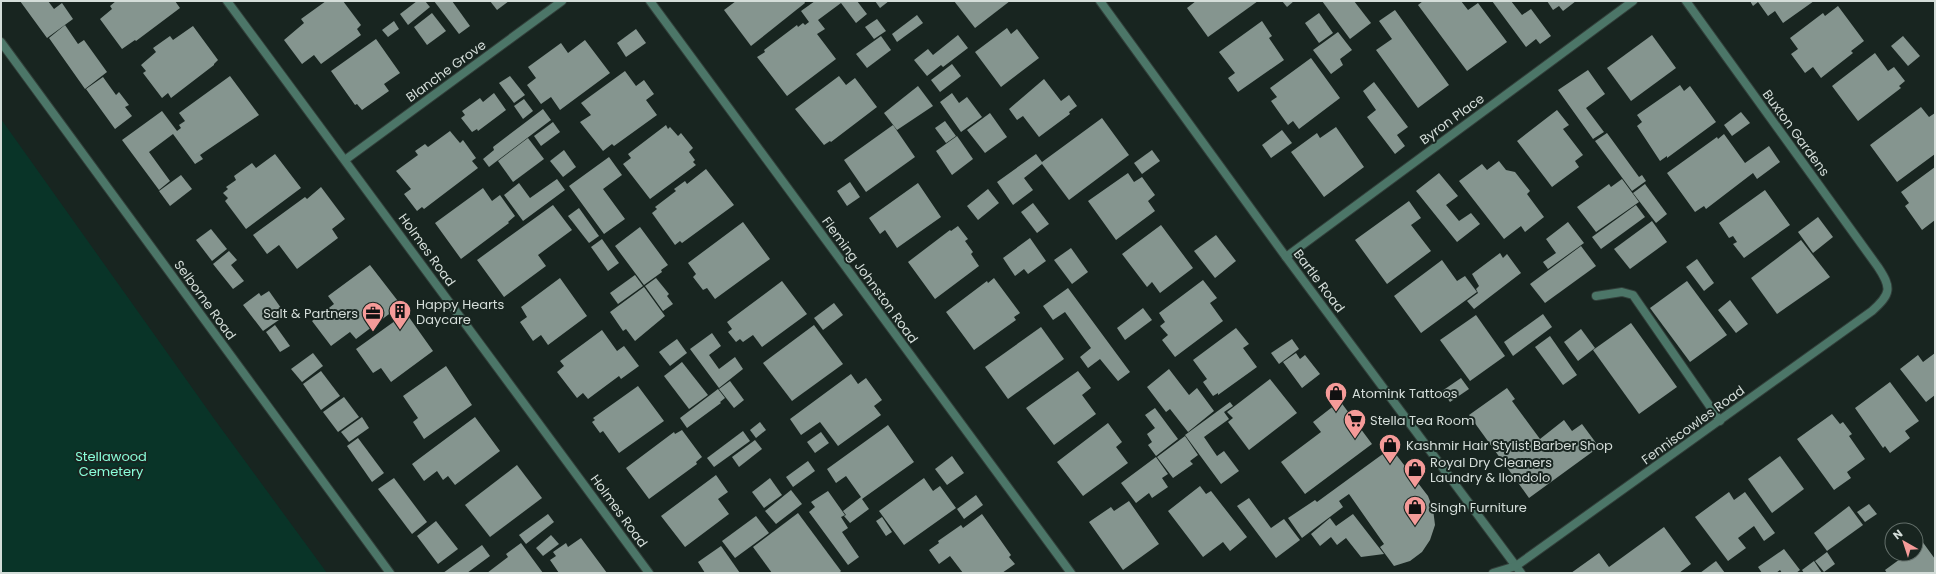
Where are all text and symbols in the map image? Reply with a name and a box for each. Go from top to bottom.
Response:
street label: Blanche Grove [402,35,490,107]
street label: Buxton Gardens [1758,86,1834,180]
street label: Byron Place [1416,89,1488,149]
street label: Holmes Road [394,210,460,290]
street label: Fleming Johnston Road [818,213,922,347]
street label: Bartle Road [1289,245,1349,317]
street label: Selborne Road [170,256,240,344]
place label: Happy Hearts Daycare [416,295,505,329]
building icon: Happy Hearts Daycare [387,298,413,331]
office icon: Salt & Partners [360,300,386,333]
place label: Salt & Partners [263,304,358,323]
shop icon: Atomink Tattoos [1323,380,1349,413]
street label: Fenniscowles Road [1637,381,1749,469]
place label: Atomink Tattoos [1352,384,1458,403]
supermarket icon: Stella Tea Room [1342,407,1368,440]
place label: Stella Tea Room [1370,411,1474,430]
shop icon: Kashmir Hair Stylist Barber Shop [1377,432,1403,465]
place label: Kashmir Hair Stylist Barber Shop [1406,436,1613,455]
park label: Stellawood Cemetery [75,447,147,481]
place label: Royal Dry Cleaners Laundry & Ilondolo [1430,453,1552,487]
shop icon: Royal Dry Cleaners Laundry & Ilondolo [1402,456,1428,489]
street label: Holmes Road [586,471,652,551]
shop icon: Singh Furniture [1402,494,1428,527]
place label: Singh Furniture [1430,498,1527,517]
north arrow [1884,522,1924,562]
text: N [1889,525,1906,543]

